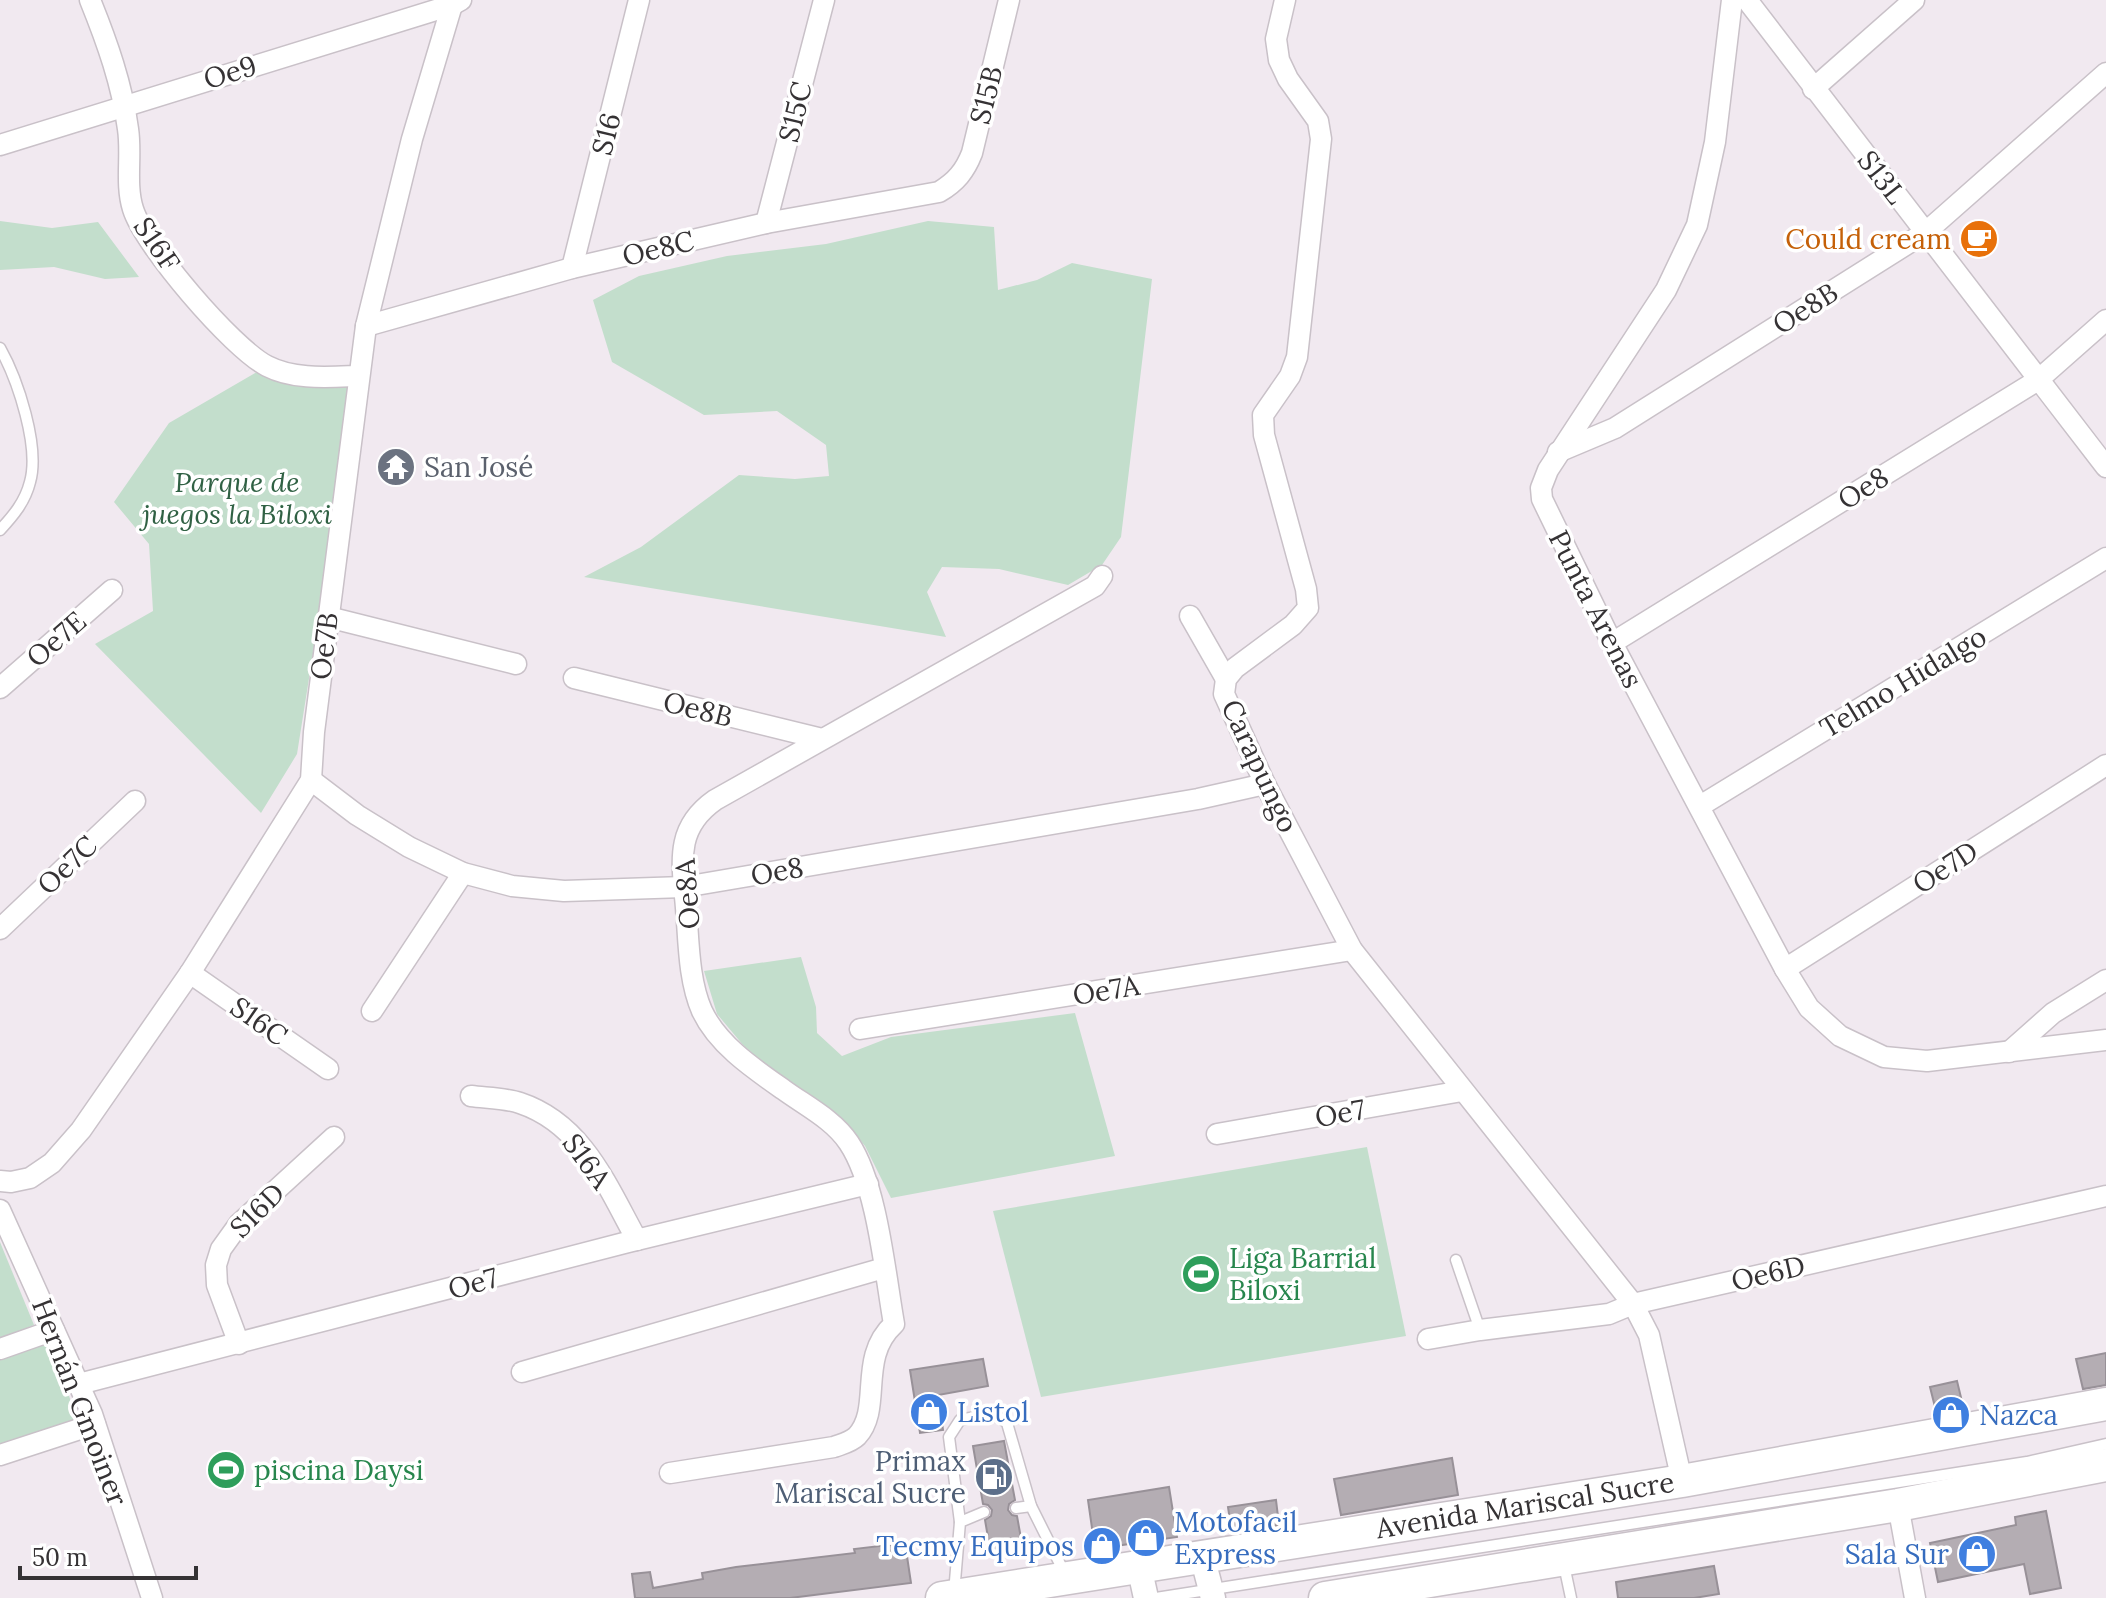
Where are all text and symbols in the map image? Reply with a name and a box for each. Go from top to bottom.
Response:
street label: Oe9 [199,47,261,97]
street label: S15B [961,62,1011,128]
street label: S15C [770,78,820,146]
street label: S16 [583,109,629,159]
street label: S13L [1850,143,1914,211]
street label: S16F [126,210,188,278]
cafe icon: Could cream [1958,218,2000,260]
place label: Could cream [1785,221,1951,257]
street label: Oe8C [619,222,697,274]
street label: Oe8B [1766,274,1844,342]
temple icon: San José [375,446,417,488]
place label: San José [424,449,534,485]
street label: Oe8 [1831,459,1895,517]
park label: Parque de juegos la Biloxi [139,464,332,532]
street label: Punta Arenas [1541,524,1651,694]
street label: Oe7E [19,603,93,675]
street label: Oe7B [302,610,346,682]
street label: Telmo Hidalgo [1813,618,1993,746]
street label: Oe8B [659,683,737,735]
street label: Carapungo [1214,694,1306,838]
street label: Oe7C [29,828,105,902]
street label: Oe7D [1905,833,1985,901]
street label: Oe8 [748,849,806,893]
street label: Oe8A [667,857,707,930]
street label: Oe7A [1070,967,1142,1013]
street label: S16C [223,989,295,1053]
street label: Oe7 [1312,1091,1368,1135]
street label: S16A [555,1126,619,1196]
street label: S16D [222,1175,292,1245]
place label: Liga Barrial Biloxi [1229,1240,1376,1308]
street label: Oe6D [1728,1247,1808,1299]
sports icon: Liga Barrial Biloxi [1180,1253,1222,1295]
street label: Oe7 [444,1259,502,1307]
street label: Hernán Gmoiner [24,1293,136,1511]
shop icon: Listol [908,1391,950,1433]
place label: Listol [957,1394,1029,1430]
shop icon: Nazca [1930,1394,1972,1436]
place label: Nazca [1979,1397,2058,1433]
place label: Primax Mariscal Sucre [774,1443,966,1511]
sports icon: piscina Daysi [205,1449,247,1491]
place label: piscina Daysi [254,1452,424,1488]
fuel station icon: Primax Mariscal Sucre [973,1456,1015,1498]
street label: Avenida Mariscal Sucre [1372,1464,1677,1547]
place label: Motofacil Express [1174,1504,1297,1572]
shop icon: Motofacil Express [1125,1517,1167,1559]
shop icon: Tecmy Equipos [1081,1525,1123,1567]
place label: Tecmy Equipos [876,1528,1074,1564]
scale bar [20,1530,196,1580]
shop icon: Sala Sur [1956,1533,1998,1575]
place label: Sala Sur [1845,1536,1949,1572]
text: 50 m [32,1542,88,1573]

